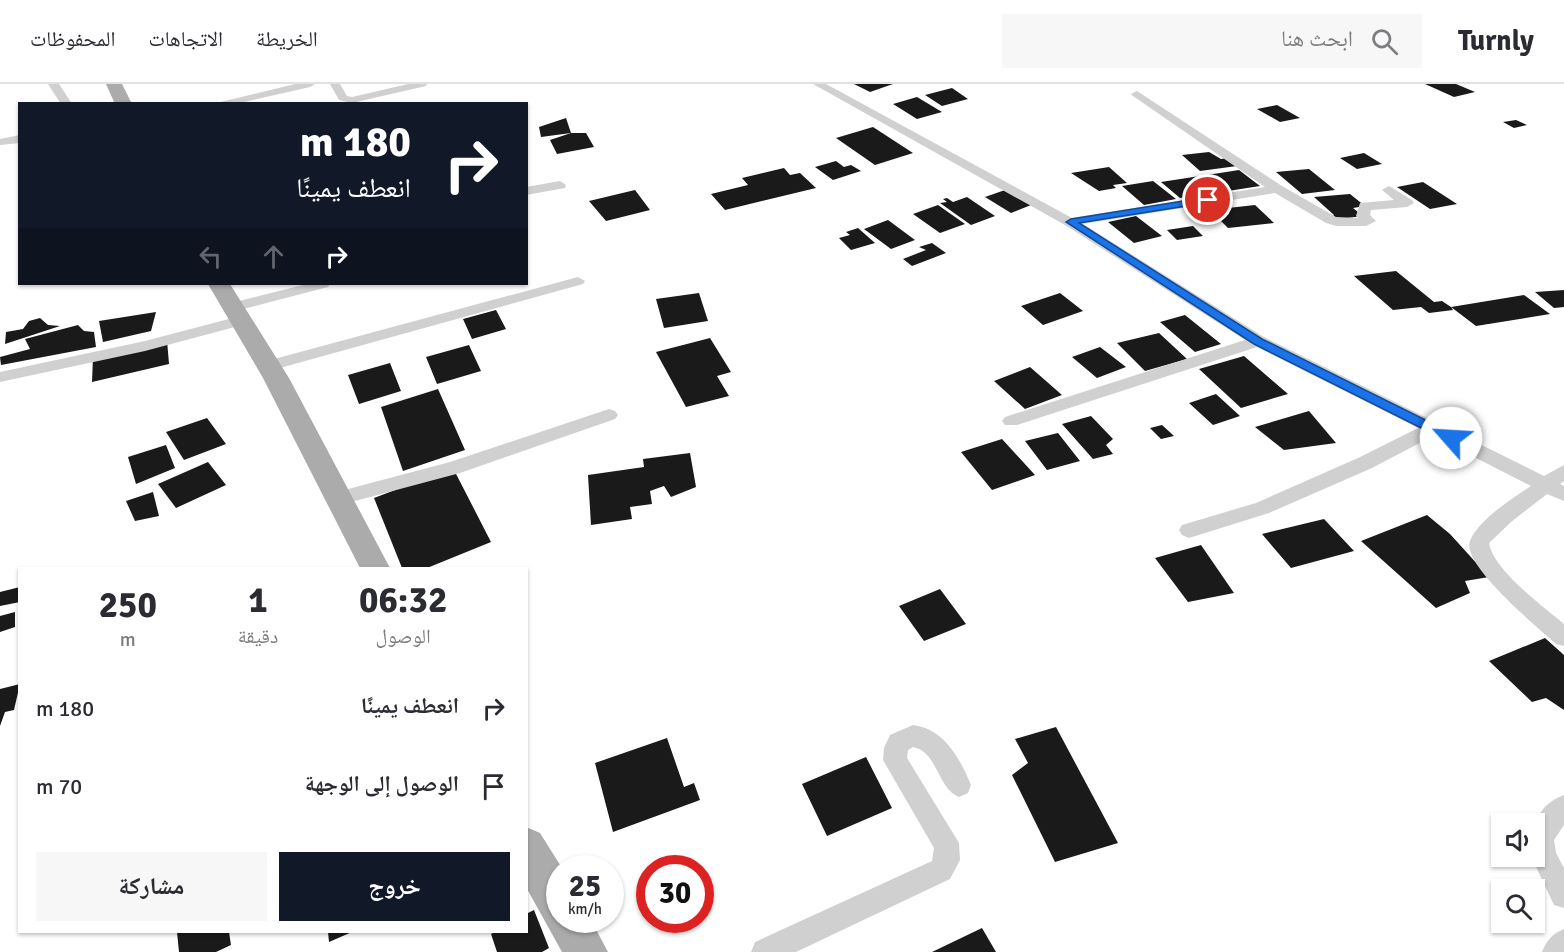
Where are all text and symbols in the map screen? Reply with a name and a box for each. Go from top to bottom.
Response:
search box [1002,14,1422,68]
text: Turnly [1458,24,1534,58]
text: ابحث هنا [1281,25,1353,52]
icon: search [1368,25,1401,58]
text: المحفوظات [30,26,115,52]
text: الاتجاهات [148,26,223,52]
text: الخريطة [256,26,318,52]
text: 180 m [300,117,411,168]
icon: right [432,126,510,204]
text: انعطف يمينًا [296,172,411,205]
pin [1182,174,1233,225]
icon: arrive [1191,183,1224,216]
icon: left [194,240,227,273]
icon: ahead [257,240,290,273]
icon: right [320,240,353,273]
position arrow [1419,406,1483,470]
text: 1 [248,578,268,623]
text: 06:32 [359,578,447,623]
text: 250 [99,583,157,628]
text: دقيقة [238,624,278,649]
text: الوصول [375,624,431,649]
text: m [120,627,136,652]
text: انعطف يمينًا [361,692,459,719]
icon: right [477,692,510,725]
text: 180 m [36,695,94,722]
text: الوصول إلى الوجهة [305,770,459,797]
icon: arrive [477,770,510,803]
text: 70 m [36,773,82,800]
map controls [1491,813,1545,933]
button: sound [1491,813,1545,867]
button: مشاركة [36,852,267,921]
button: خروج [279,852,510,921]
speed limit sign: 30 [636,855,714,933]
text: 25 [569,868,601,905]
button: search [1491,879,1545,933]
text: km/h [568,900,602,918]

